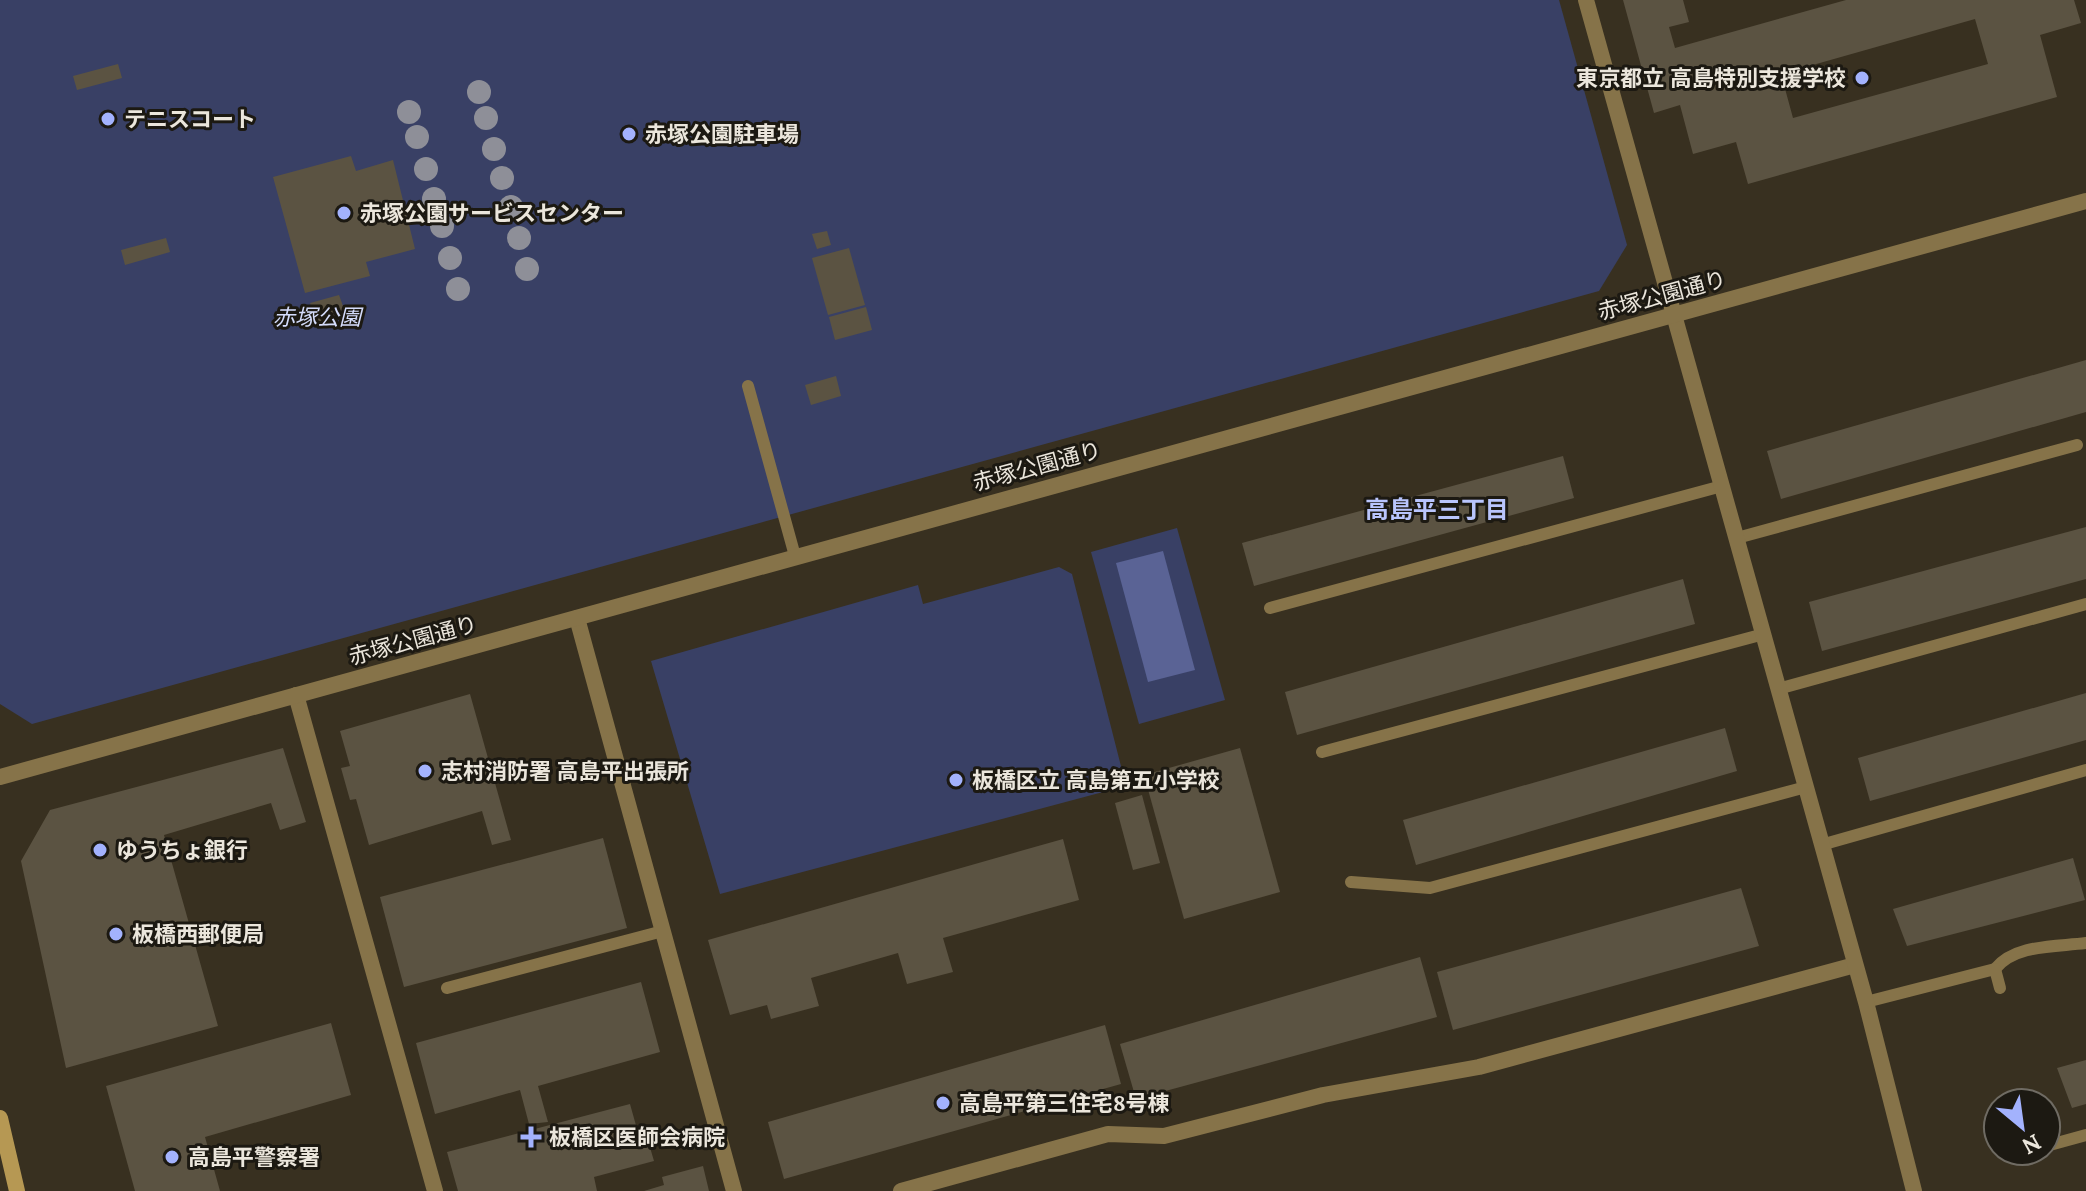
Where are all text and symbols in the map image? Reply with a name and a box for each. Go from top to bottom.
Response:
place label: 東京都立 高島特別支援学校 [1576,64,1846,92]
marker: 東京都立 高島特別支援学校 [1853,69,1871,87]
place label: テニスコート [124,105,256,133]
marker: テニスコート [99,110,117,128]
place label: 赤塚公園駐車場 [645,120,799,148]
marker: 赤塚公園駐車場 [620,125,638,143]
place label: 赤塚公園サービスセンター [360,199,624,227]
marker: 赤塚公園サービスセンター [335,204,353,222]
street label: 赤塚公園通り [1595,264,1729,326]
park label: 赤塚公園 [273,303,364,331]
street label: 赤塚公園通り [970,435,1104,497]
district label: 高島平三丁目 [1365,494,1509,525]
street label: 赤塚公園通り [346,609,480,671]
place label: 志村消防署 高島平出張所 [441,757,689,785]
marker: 志村消防署 高島平出張所 [416,762,434,780]
place label: 板橋区立 高島第五小学校 [972,766,1220,794]
marker: 板橋区立 高島第五小学校 [947,771,965,789]
place label: ゆうちょ銀行 [116,836,248,864]
marker: ゆうちょ銀行 [91,841,109,859]
place label: 板橋西郵便局 [132,920,264,948]
marker: 板橋西郵便局 [107,925,125,943]
north arrow [1982,1087,2062,1167]
place label: 高島平第三住宅8号棟 [959,1089,1170,1117]
marker: 高島平第三住宅8号棟 [934,1094,952,1112]
place label: 板橋区医師会病院 [549,1123,725,1151]
marker: 板橋区医師会病院 [520,1126,542,1148]
text: N [2017,1128,2046,1161]
place label: 高島平警察署 [188,1143,320,1171]
marker: 高島平警察署 [163,1148,181,1166]

